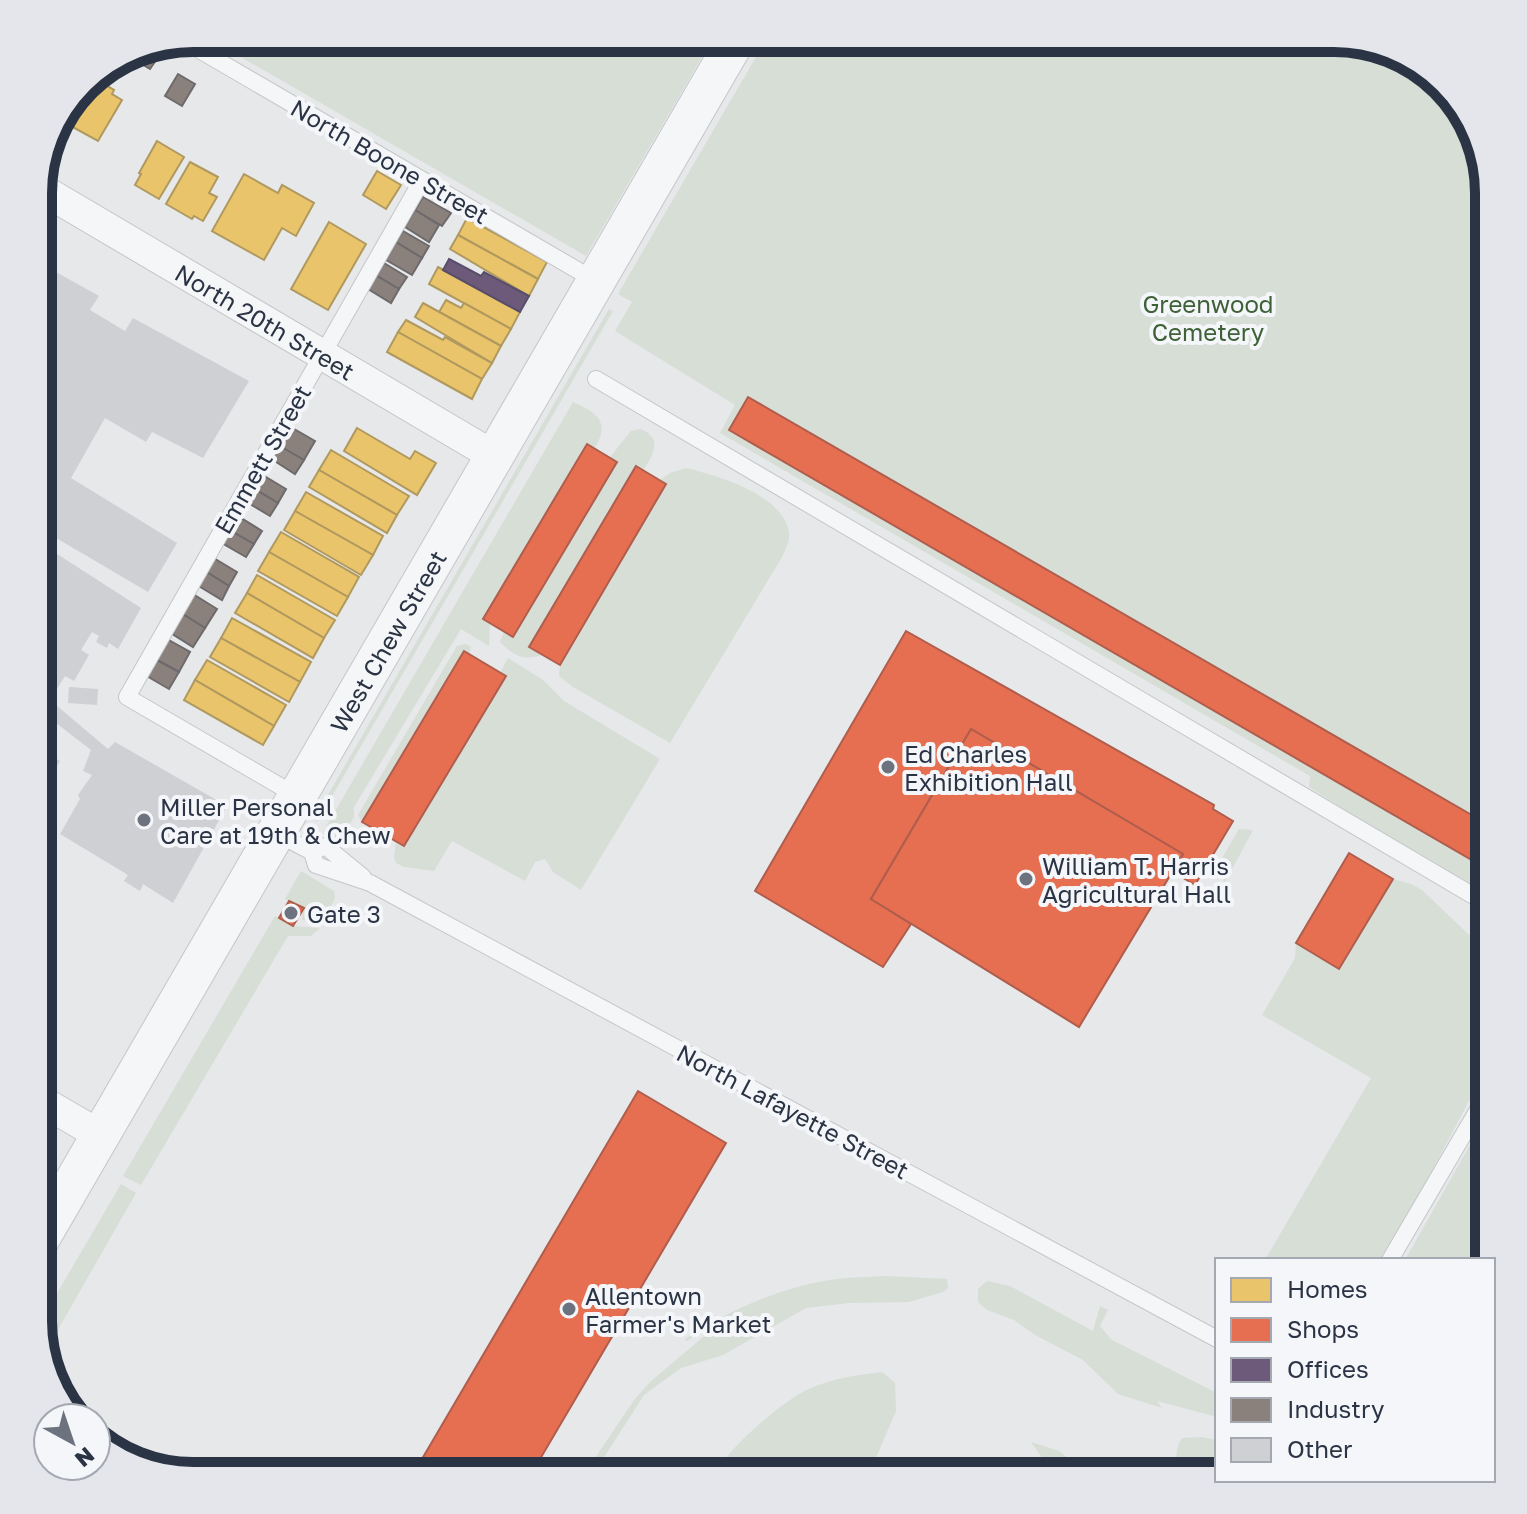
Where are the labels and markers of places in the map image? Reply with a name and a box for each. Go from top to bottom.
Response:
place label: Ed Charles Exhibition Hall [904,739,1073,796]
marker: Ed Charles Exhibition Hall [879,758,897,776]
place label: Miller Personal Care at 19th & Chew [160,792,391,849]
marker: Miller Personal Care at 19th & Chew [135,811,153,829]
place label: William T. Harris Agricultural Hall [1042,851,1231,908]
marker: William T. Harris Agricultural Hall [1017,870,1035,888]
place label: Gate 3 [307,899,381,928]
marker: Gate 3 [282,904,300,922]
place label: Allentown Farmer's Market [585,1281,771,1338]
marker: Allentown Farmer's Market [560,1300,578,1318]

